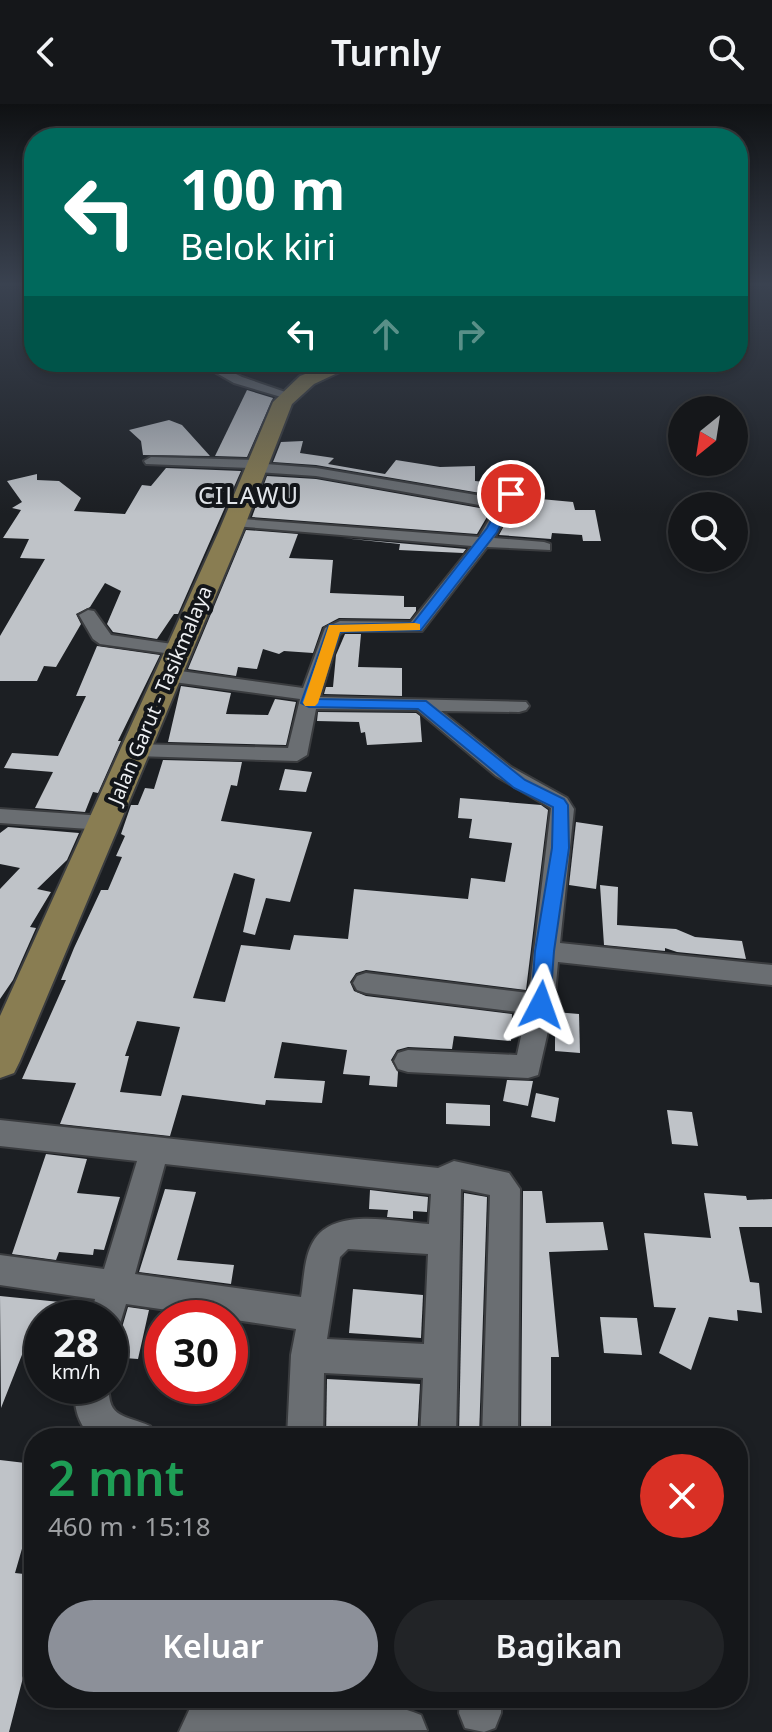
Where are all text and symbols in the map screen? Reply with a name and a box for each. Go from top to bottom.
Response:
text: Turnly [331,28,441,77]
icon: back [24,30,68,74]
icon: search [704,30,748,74]
text: 100 m [180,150,345,226]
icon: left [48,160,152,264]
text: Belok kiri [180,222,336,271]
icon: left [280,312,324,356]
icon: ahead [364,312,408,356]
icon: right [448,312,492,356]
north arrow [668,396,748,476]
map controls [668,396,748,572]
pin [477,460,545,528]
icon: arrive [489,472,533,516]
district label: CILAWU [198,478,300,511]
button: search [668,492,748,572]
street label: Jalan Garut - Tasikmalaya [100,581,218,810]
position arrow [499,963,583,1047]
speed limit sign: 30 [144,1300,248,1404]
text: 28 [53,1314,99,1369]
text: km/h [51,1358,101,1385]
text: 2 mnt [48,1445,184,1510]
button: close [640,1454,724,1538]
text: 460 m · 15:18 [48,1508,211,1544]
button: Keluar [48,1600,378,1692]
button: Bagikan [394,1600,724,1692]

